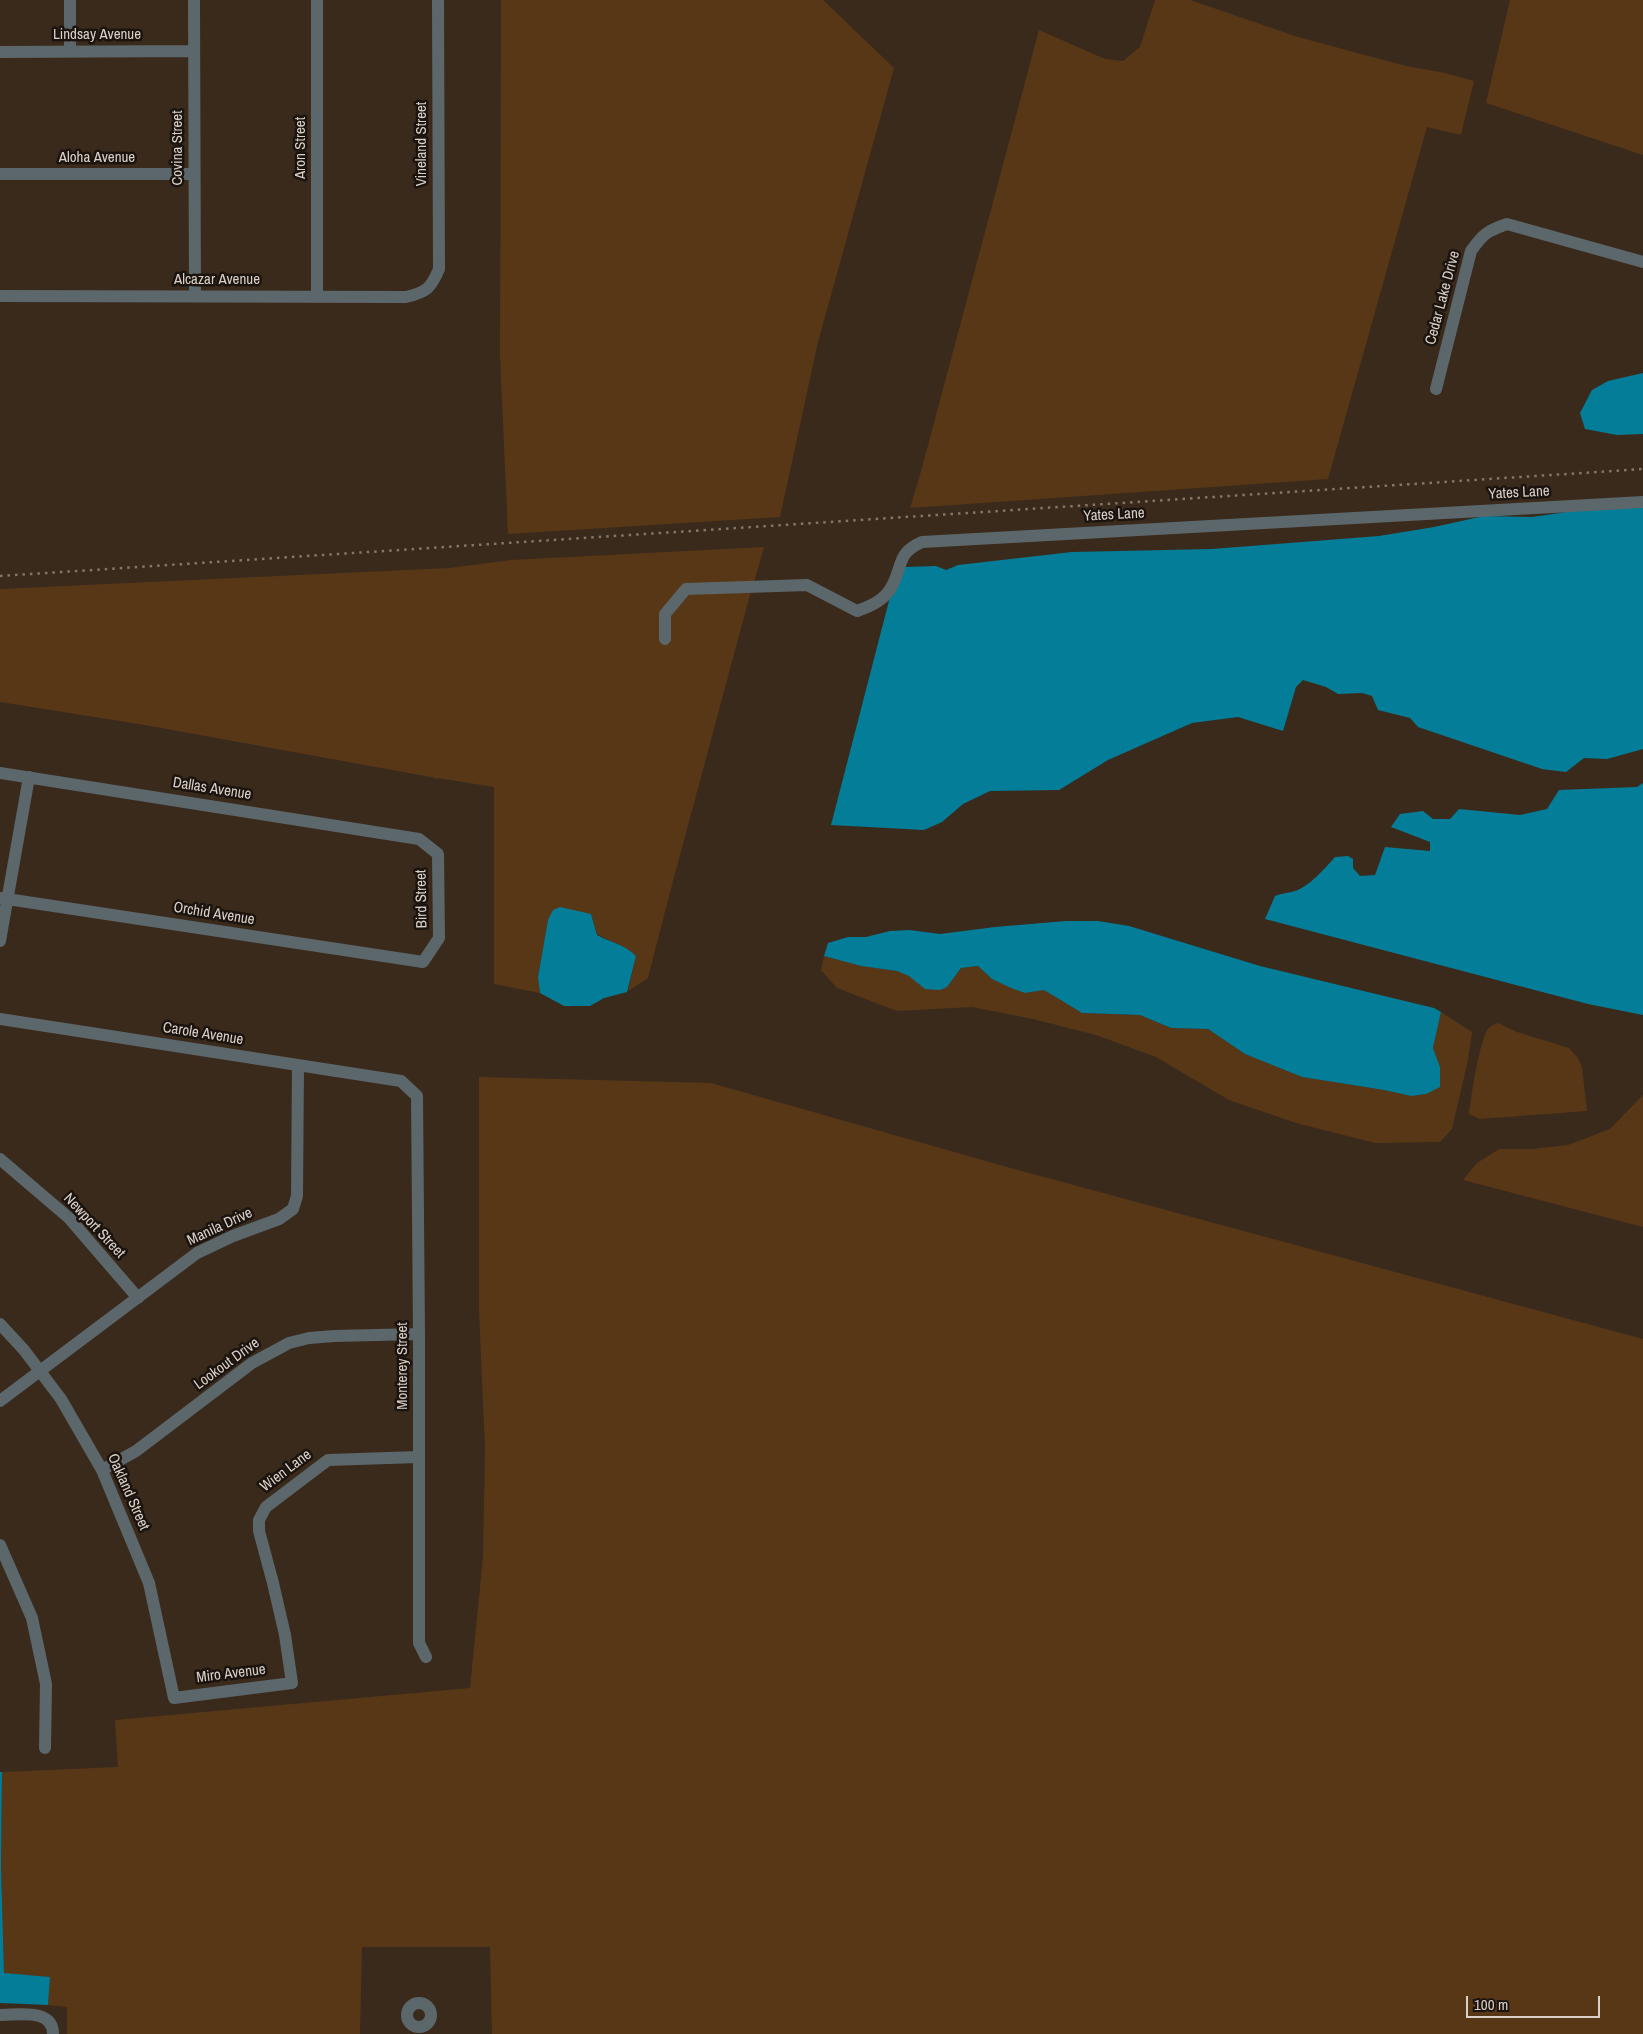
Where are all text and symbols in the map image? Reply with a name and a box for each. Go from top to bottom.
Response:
street label: Lindsay Avenue [53,26,141,44]
street label: Vineland Street [413,102,431,186]
street label: Covina Street [169,110,187,186]
street label: Aron Street [292,117,310,179]
street label: Aloha Avenue [59,149,135,167]
street label: Cedar Lake Drive [1422,249,1464,347]
street label: Alcazar Avenue [174,271,260,289]
street label: Yates Lane [1488,482,1550,504]
street label: Yates Lane [1083,504,1145,526]
street label: Dallas Avenue [172,774,252,804]
street label: Bird Street [412,869,432,929]
street label: Orchid Avenue [172,899,256,929]
street label: Carole Avenue [162,1019,244,1049]
street label: Newport Street [59,1190,129,1262]
street label: Manila Drive [185,1204,255,1250]
street label: Monterey Street [394,1322,412,1410]
street label: Lookout Drive [191,1334,263,1394]
street label: Wien Lane [257,1446,315,1496]
street label: Oakland Street [103,1451,153,1533]
street label: Miro Avenue [195,1661,267,1687]
scale bar [1468,1986,1602,2018]
text: 100 m [1474,1994,1508,2015]

